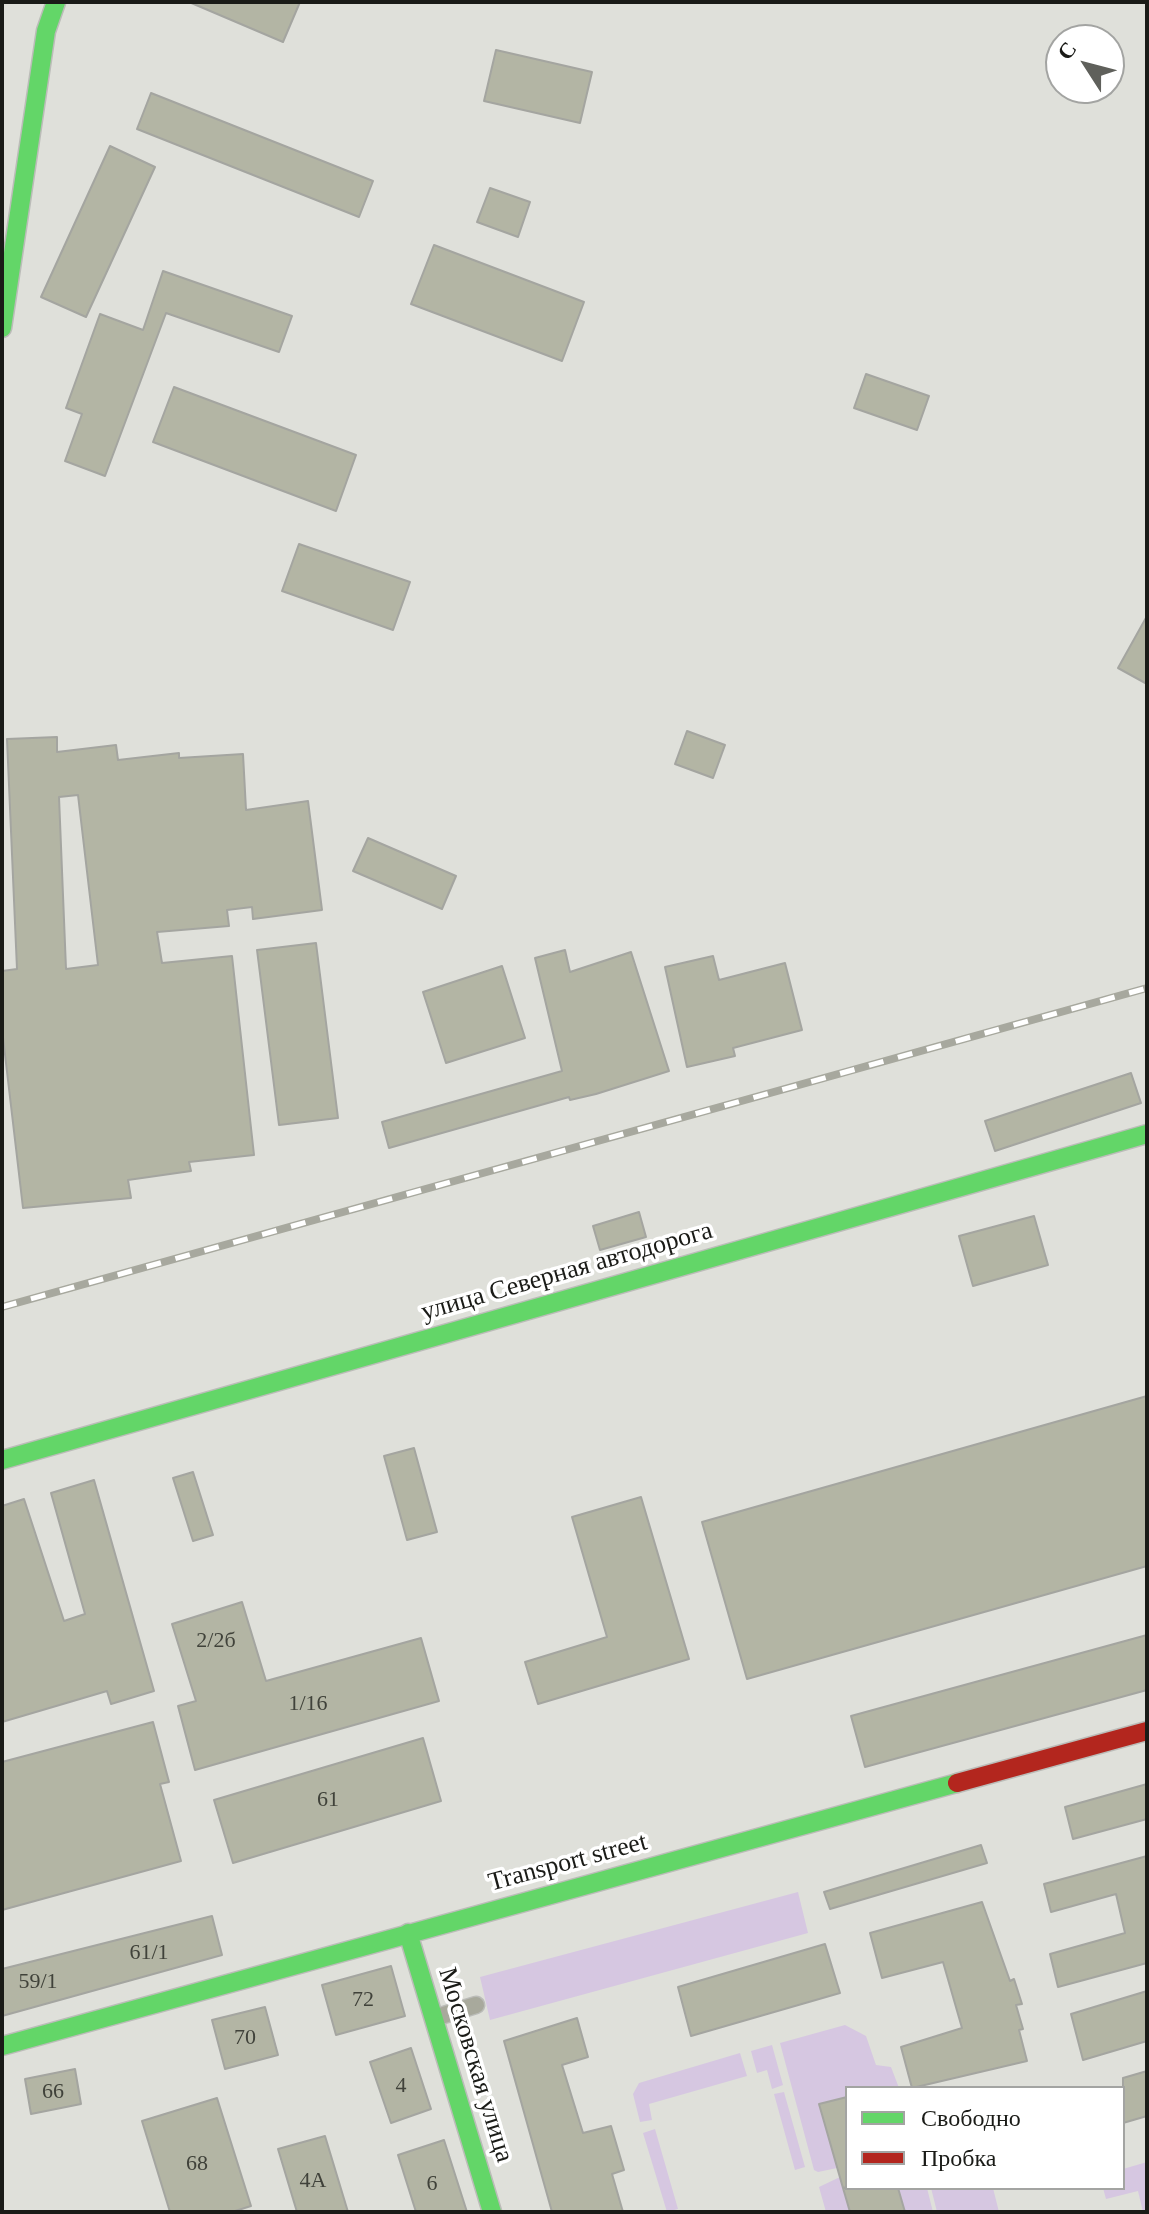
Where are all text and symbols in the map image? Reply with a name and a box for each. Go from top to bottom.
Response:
north arrow [1045,24,1125,104]
text: С [1052,37,1082,65]
street label: улица Северная автодорога [418,1215,716,1329]
house number: 2/2б [196,1628,236,1654]
house number: 1/16 [288,1691,328,1717]
house number: 61 [317,1787,339,1813]
street label: Transport street [485,1827,651,1899]
house number: 61/1 [129,1940,169,1966]
street label: Московская улица [431,1964,519,2166]
house number: 59/1 [18,1969,58,1995]
house number: 72 [352,1987,374,2013]
house number: 70 [234,2025,256,2051]
house number: 4 [396,2073,406,2099]
house number: 66 [42,2079,64,2105]
legend [845,2086,1125,2190]
text: Свободно [921,2105,1021,2131]
text: Пробка [921,2145,997,2171]
house number: 68 [186,2151,208,2177]
house number: 4А [300,2168,326,2194]
house number: 6 [426,2171,438,2197]

